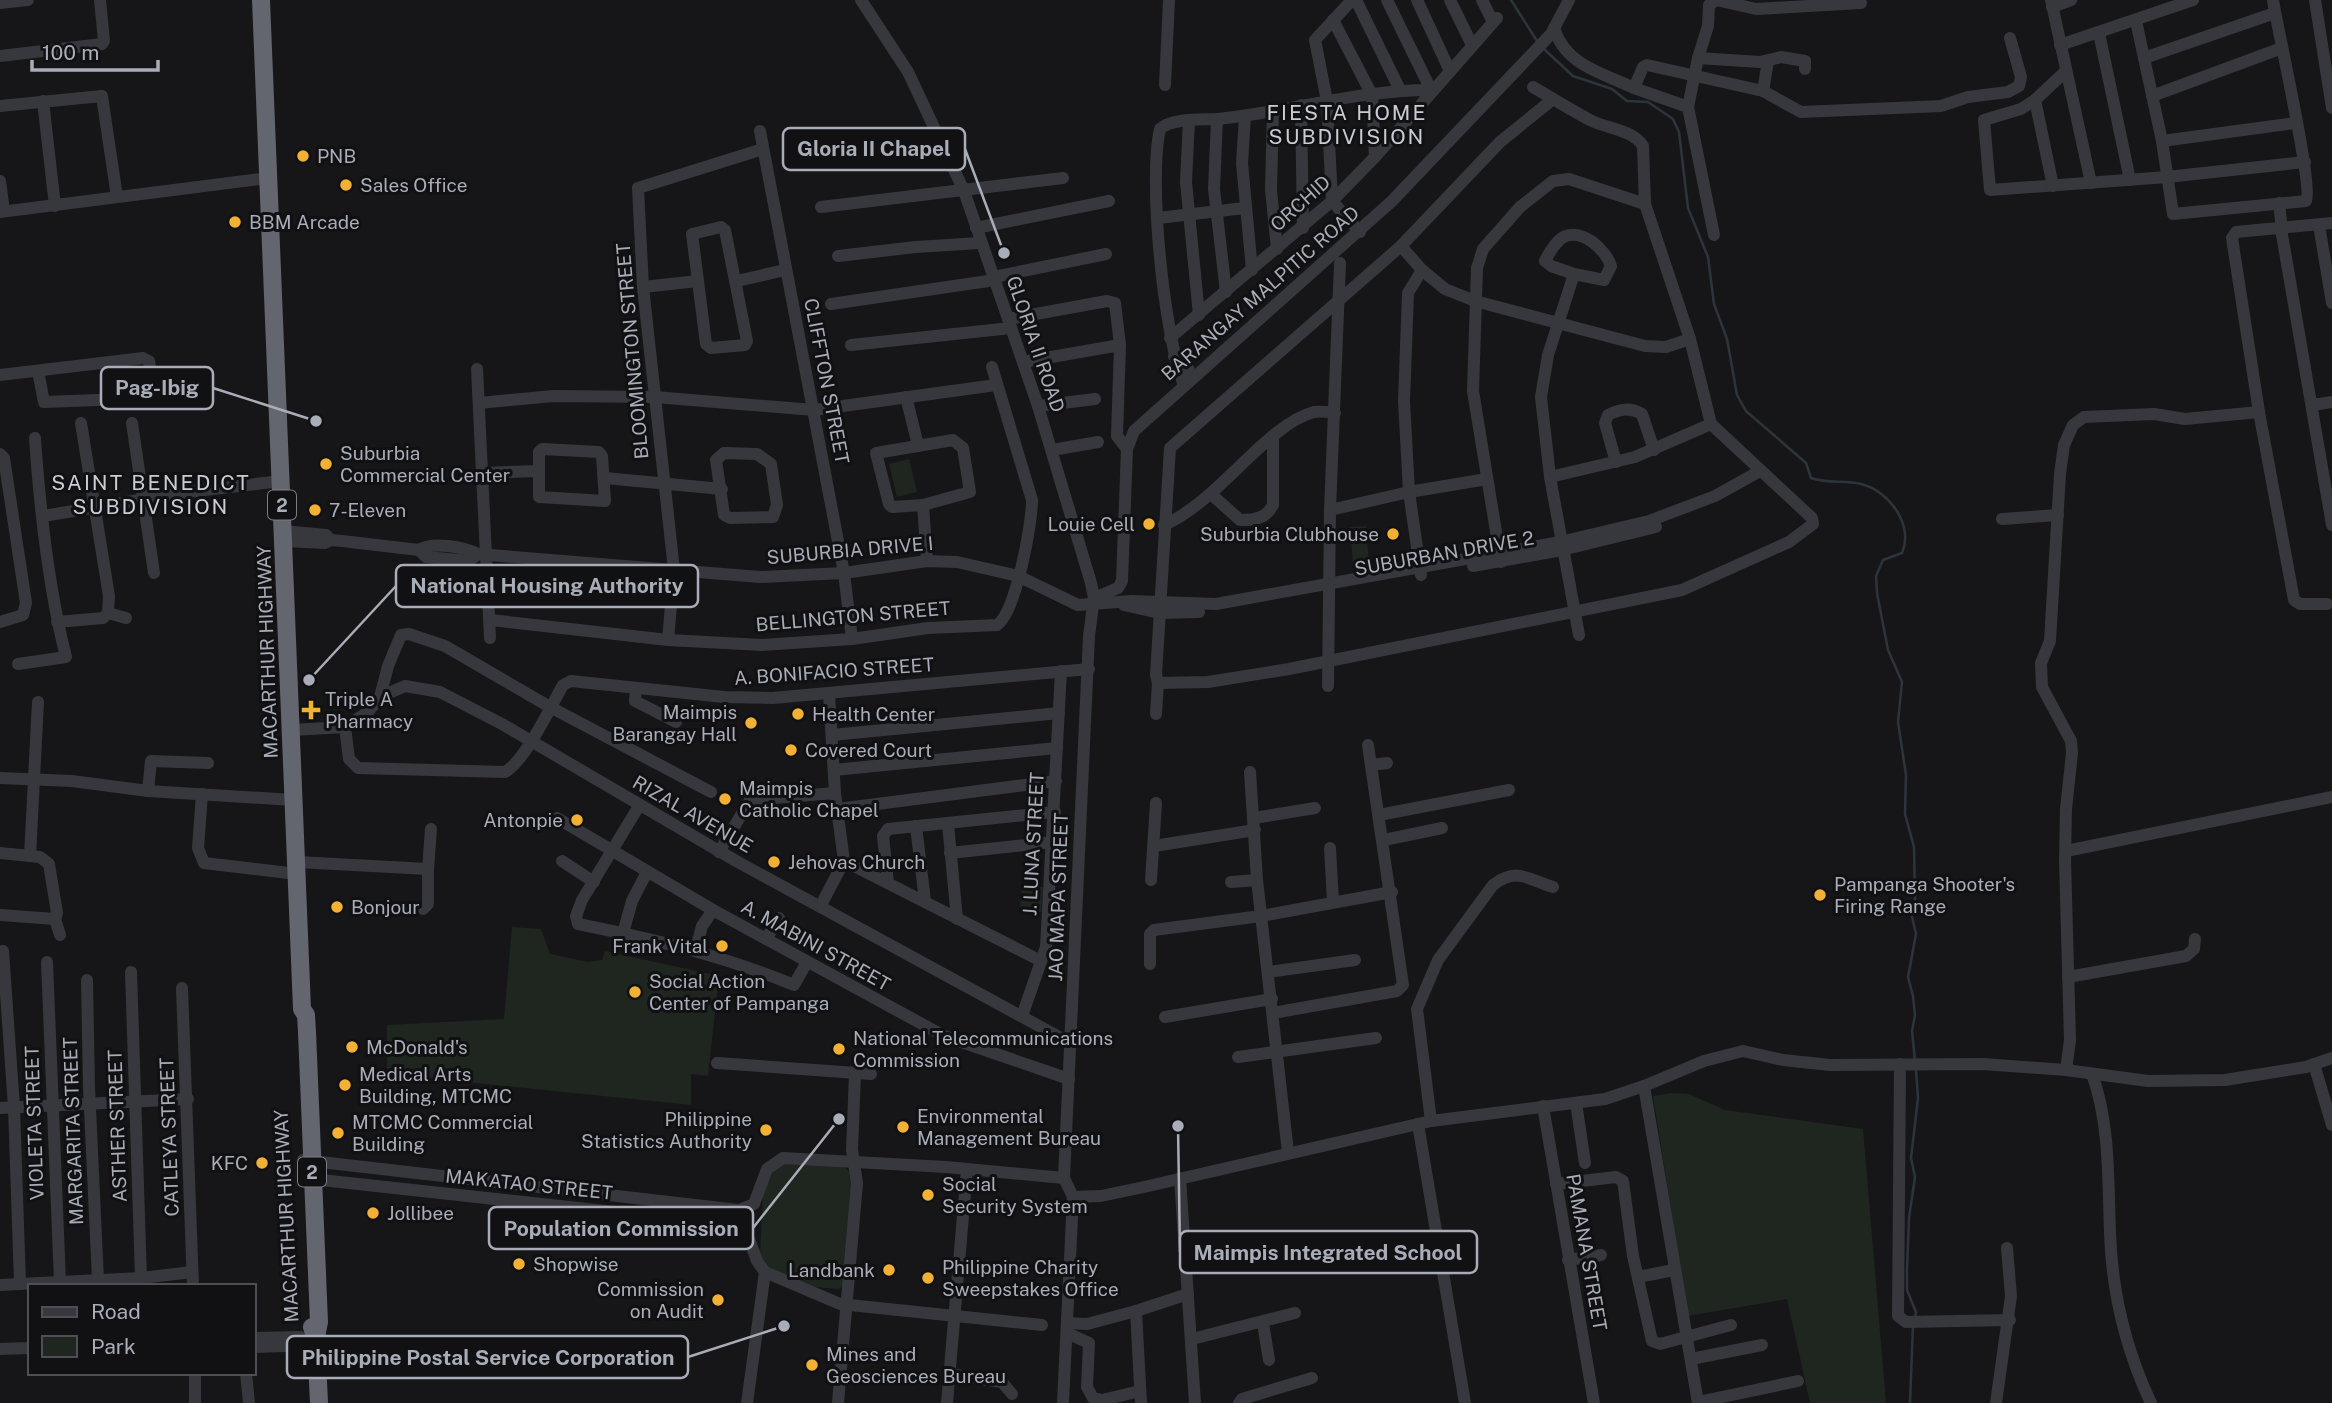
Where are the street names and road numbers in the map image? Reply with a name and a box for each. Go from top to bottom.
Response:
street label: ORCHID [1266,170,1334,236]
street label: BARANGAY MALPITIC ROAD [1157,201,1363,385]
street label: BLOOMINGTON STREET [612,242,652,460]
street label: GLORIA II ROAD [1002,273,1070,415]
street label: CLIFFTON STREET [800,296,854,466]
road number: 2 [268,490,296,520]
street label: SUBURBAN DRIVE 2 [1353,526,1535,580]
street label: SUBURBIA DRIVE I [766,532,934,568]
street label: MACARTHUR HIGHWAY [252,545,282,759]
street label: BELLINGTON STREET [755,597,951,635]
street label: A. BONIFACIO STREET [733,653,935,689]
street label: RIZAL AVENUE [629,771,757,857]
street label: J. LUNA STREET [1018,772,1048,916]
street label: JAO MAPA STREET [1044,812,1072,982]
street label: A. MABINI STREET [738,895,894,995]
street label: MARGARITA STREET [59,1037,87,1225]
street label: VIOLETA STREET [20,1045,48,1201]
street label: ASTHER STREET [103,1049,131,1203]
street label: CATLEYA STREET [155,1057,183,1217]
street label: MACARTHUR HIGHWAY [269,1109,303,1323]
road number: 2 [298,1157,326,1186]
street label: MAKATAO STREET [444,1164,614,1204]
street label: PAMANA STREET [1562,1172,1612,1332]

